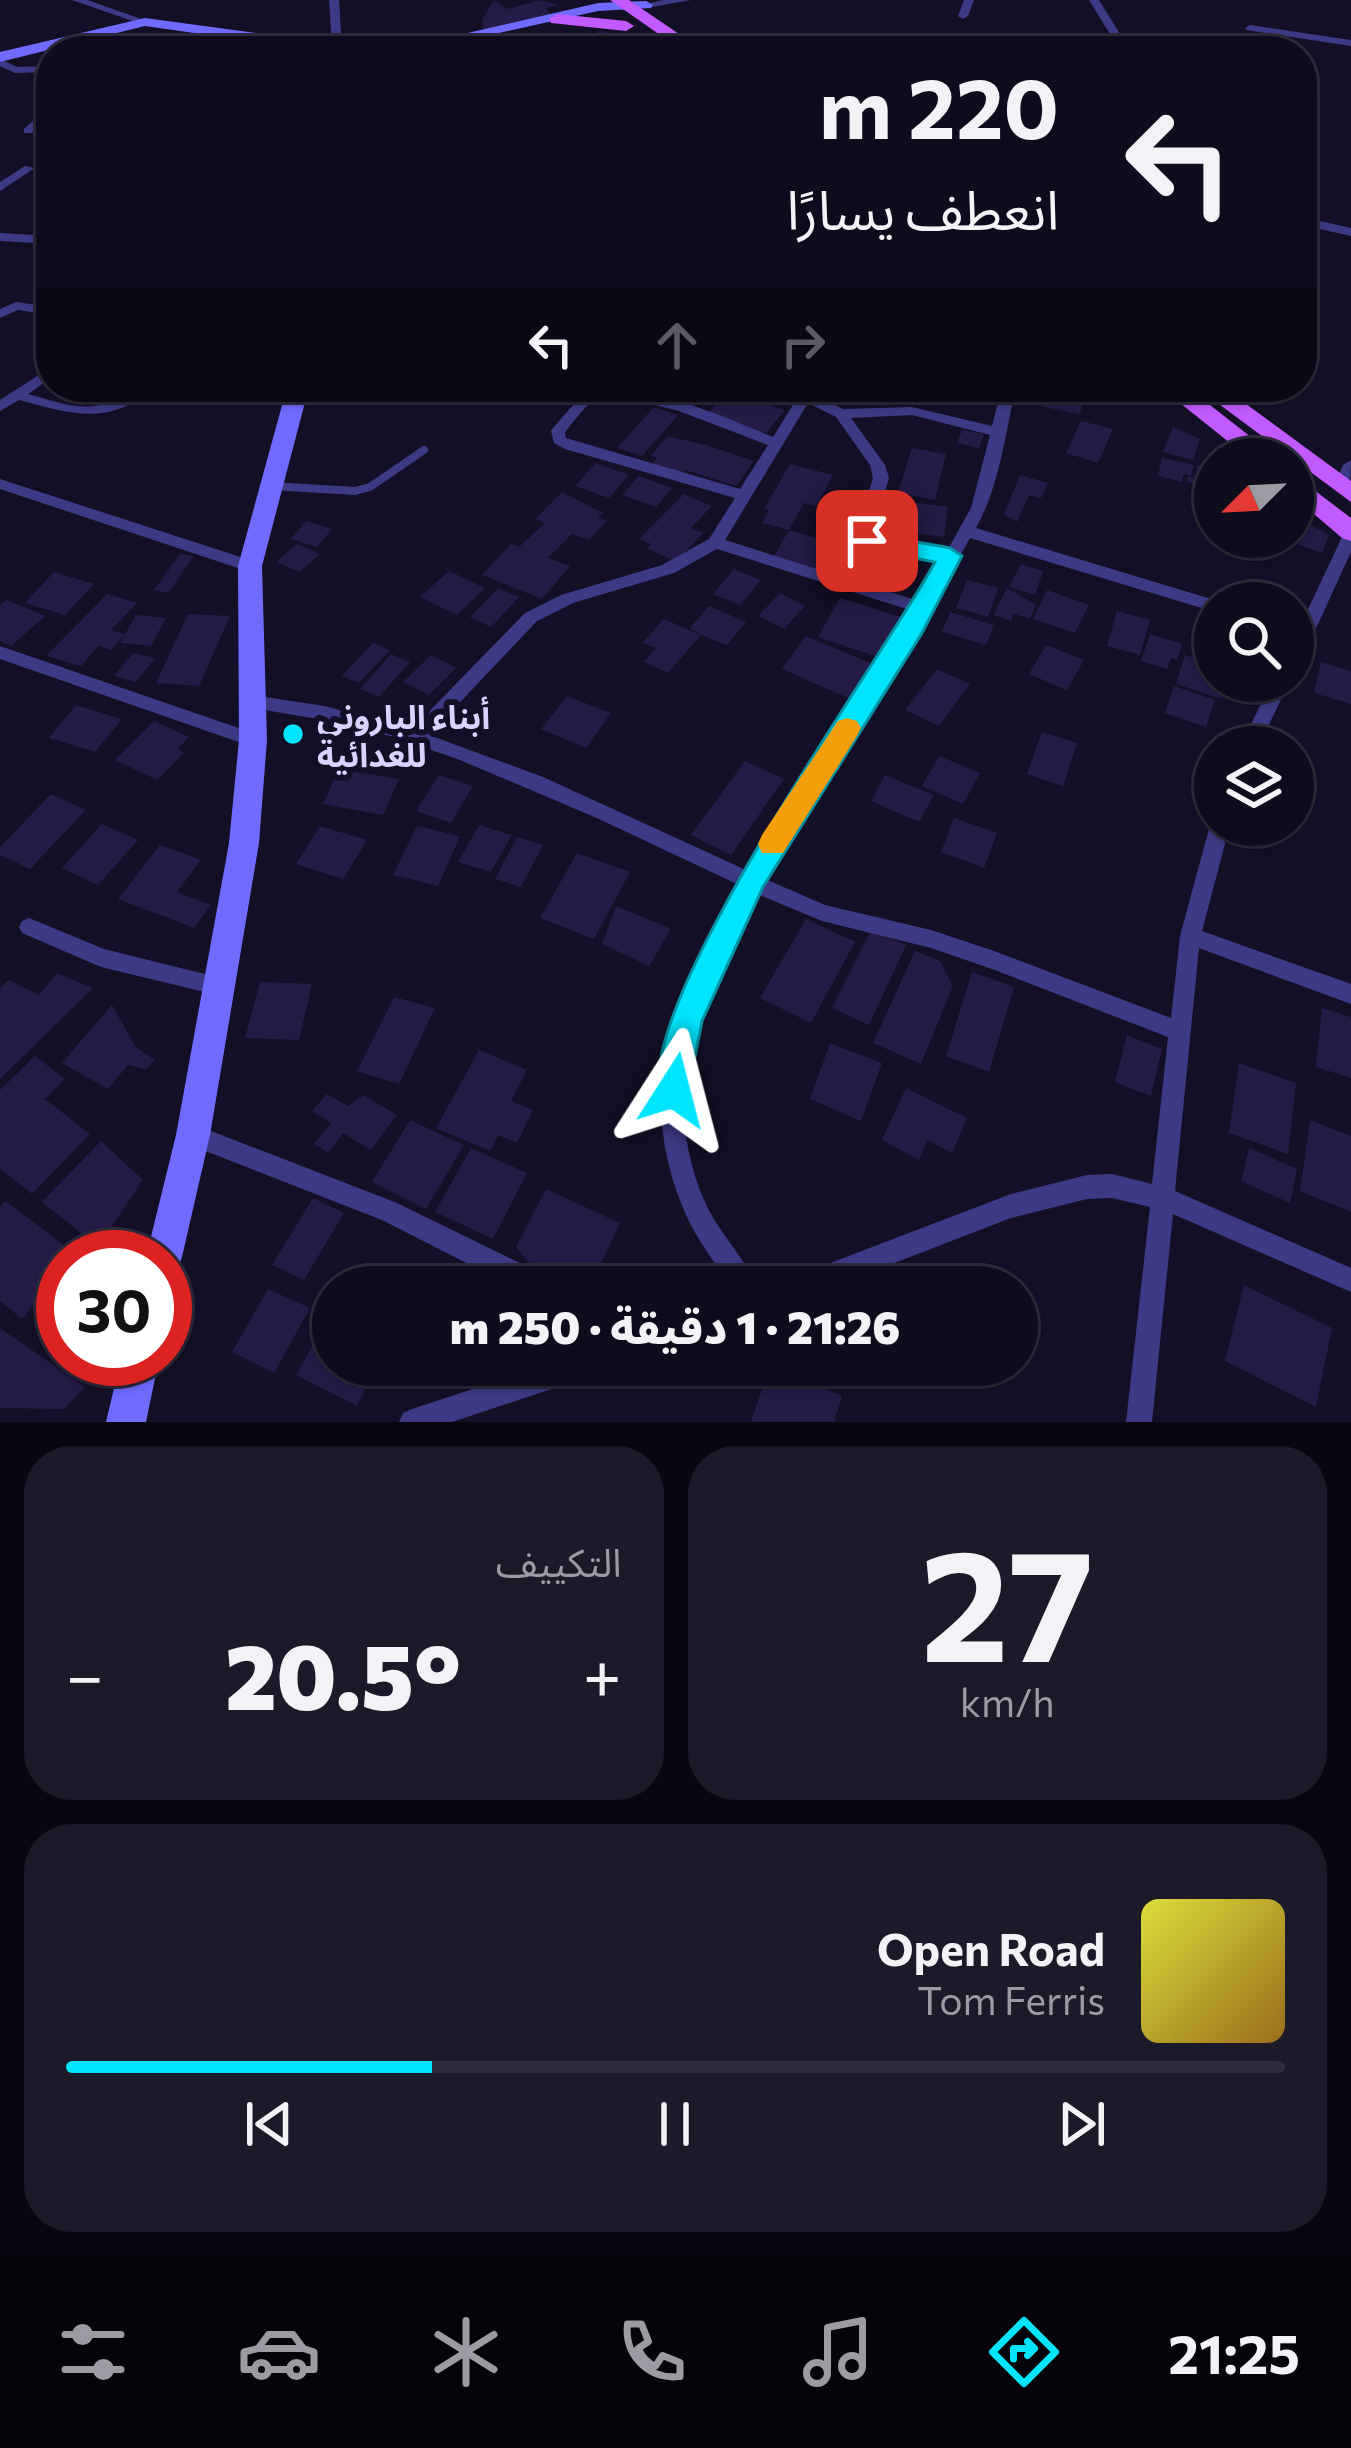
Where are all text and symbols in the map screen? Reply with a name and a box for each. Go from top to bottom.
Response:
text: 220 m [819,54,1059,156]
icon: left [1101,84,1257,240]
text: انعطف يسارًا [786,175,1059,241]
icon: left [518,312,584,378]
icon: ahead [644,312,710,378]
icon: right [770,312,836,378]
north arrow [1194,438,1314,558]
map controls [1194,438,1314,846]
pin [816,490,918,592]
icon: arrive [834,508,900,574]
button: search [1194,582,1314,702]
place label: أبناء البارونى للغدائية [317,695,490,775]
marker: أبناء البارونى للغدائية [280,721,306,747]
button: layers [1194,726,1314,846]
position arrow [611,1027,737,1153]
speed limit sign: 30 [36,1230,192,1386]
text: 21:26 · 1 دقيقة · 250 m [450,1298,900,1353]
text: 27 [920,1503,1094,1694]
text: التكييف [496,1537,622,1585]
text: 20.5° [225,1618,461,1729]
text: − [66,1633,104,1714]
text: + [583,1633,621,1714]
text: km/h [960,1677,1055,1725]
text: Open Road [877,1920,1105,1975]
text: Tom Ferris [917,1975,1105,2023]
icon: previous [236,2091,302,2157]
icon: pause [642,2091,708,2157]
icon: next [1049,2091,1115,2157]
icon: filters [51,2310,135,2394]
icon: car [237,2310,321,2394]
icon: climate [424,2310,508,2394]
icon: phone [610,2310,694,2394]
icon: music [796,2310,880,2394]
icon: directions [982,2310,1066,2394]
text: 21:25 [1168,2319,1300,2385]

